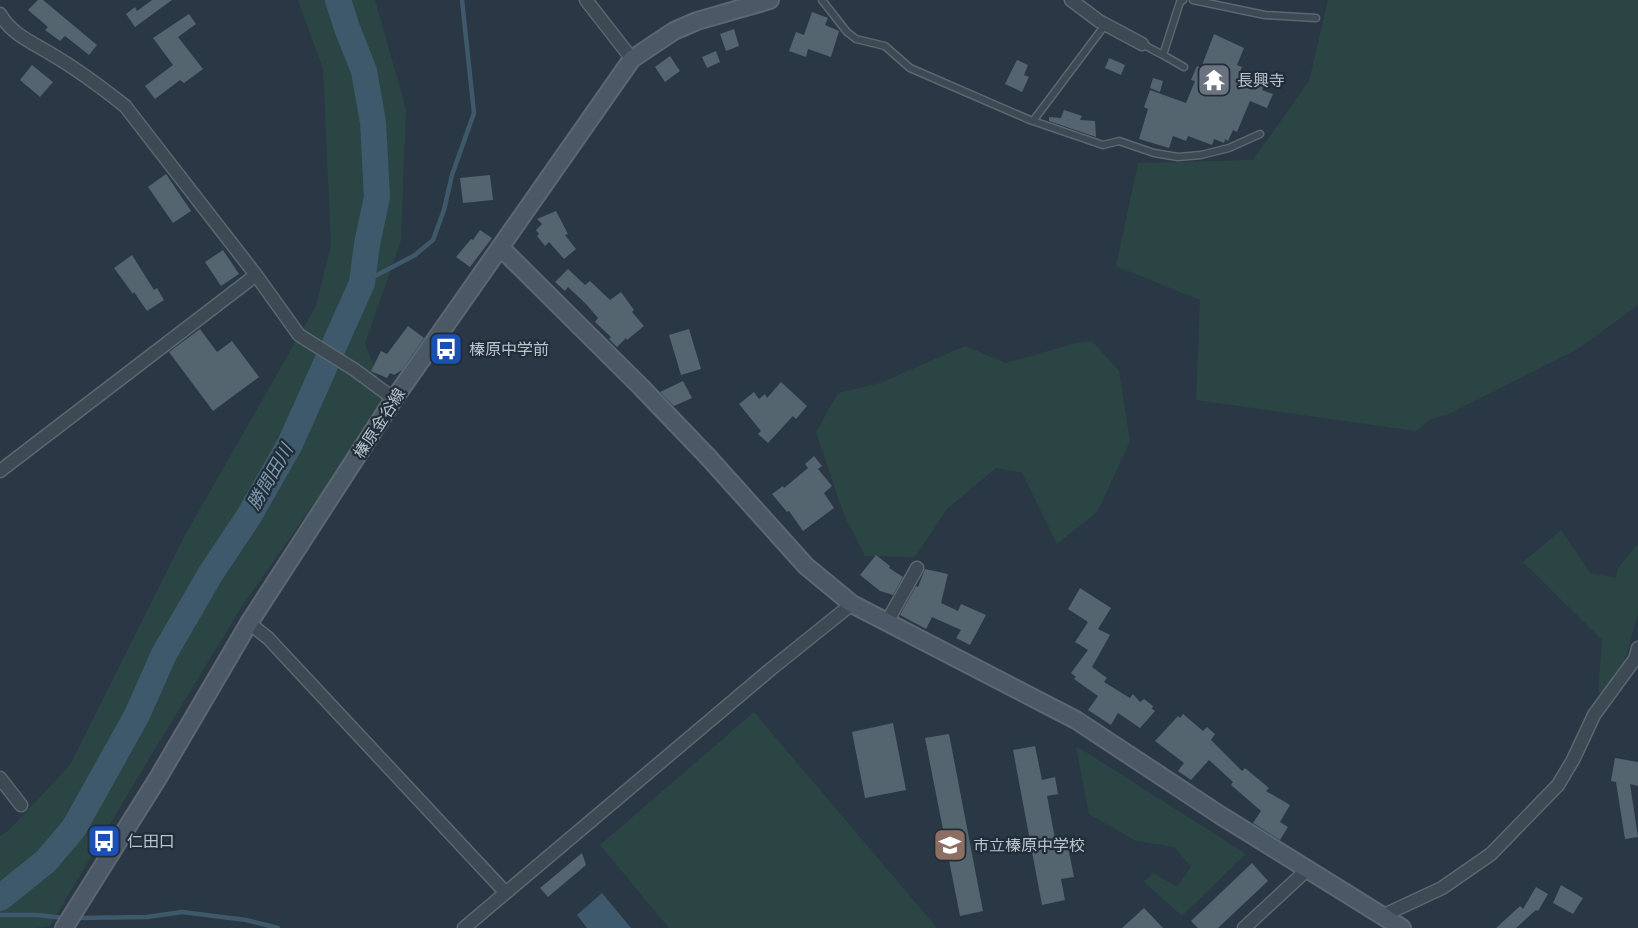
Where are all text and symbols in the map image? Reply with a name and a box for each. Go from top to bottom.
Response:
temple icon: 長興寺 [1196,62,1232,98]
place label: 長興寺 [1237,71,1285,90]
bus stop icon: 榛原中学前 [428,331,464,367]
place label: 榛原中学前 [469,340,549,359]
street label: 榛原金谷線 [350,385,409,462]
water label: 勝間田川 [242,439,299,514]
bus stop icon: 仁田口 [86,823,122,859]
school or university icon: 市立榛原中学校 [932,827,968,863]
place label: 仁田口 [127,832,175,851]
place label: 市立榛原中学校 [973,836,1085,855]

